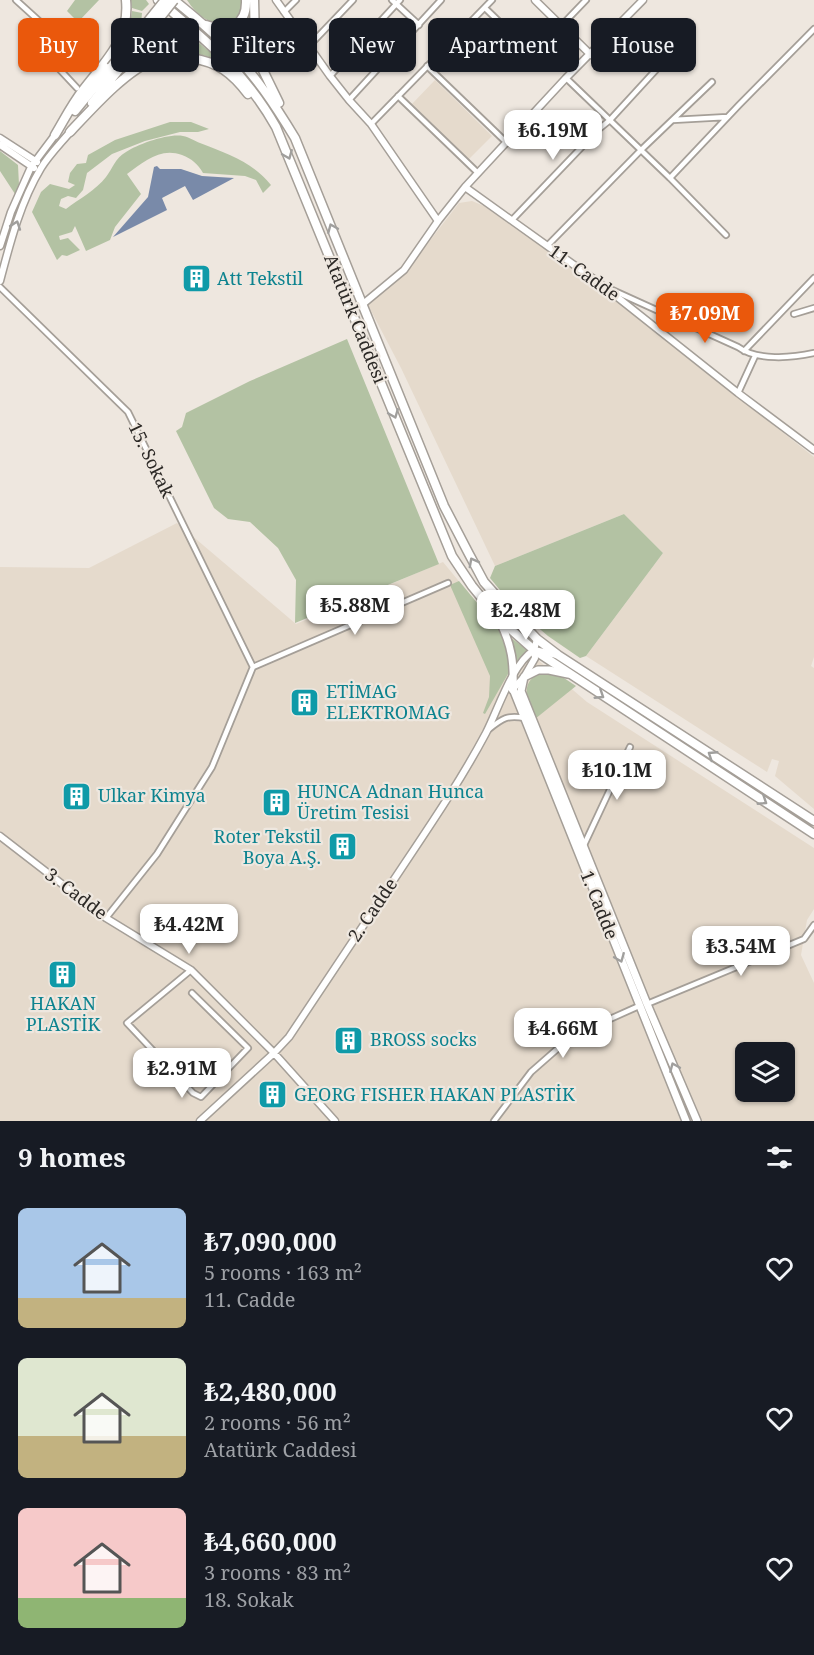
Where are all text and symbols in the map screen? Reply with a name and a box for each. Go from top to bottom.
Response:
chip: Buy [18,18,99,72]
chip: Rent [111,18,199,72]
chip: Filters [211,18,317,72]
chip: New [329,18,416,72]
chip: Apartment [428,18,579,72]
chip: House [591,18,696,72]
pin: ₺6.19M [504,110,602,161]
text: ₺6.19M [518,116,588,143]
one-way arrow [281,149,293,160]
one-way arrow [9,220,21,231]
one-way arrow [327,223,339,234]
street label: 11. Cadde [544,238,625,306]
street label: Atatürk Caddesi [319,250,393,387]
building icon: Att Tekstil [180,263,212,295]
place label: Att Tekstil [217,266,304,290]
pin: ₺7.09M [656,293,754,344]
text: ₺7.09M [670,299,740,326]
one-way arrow [387,407,399,418]
street label: 15. Sokak [123,418,181,501]
one-way arrow [469,557,480,568]
pin: ₺5.88M [306,585,404,636]
pin: ₺2.48M [477,590,575,641]
text: ₺5.88M [320,591,390,618]
text: ₺2.48M [491,596,561,623]
place label: ETİMAG ELEKTROMAG [326,679,450,724]
building icon: ETİMAG ELEKTROMAG [289,686,321,718]
one-way arrow [594,687,604,699]
pin: ₺10.1M [568,750,666,801]
one-way arrow [708,751,719,762]
text: ₺10.1M [582,756,652,783]
place label: HUNCA Adnan Hunca Üretim Tesisi [297,779,484,824]
building icon: Ulkar Kimya [61,780,93,812]
place label: Ulkar Kimya [98,783,206,807]
building icon: HUNCA Adnan Hunca Üretim Tesisi [260,786,292,818]
one-way arrow [757,794,768,805]
place label: Roter Tekstil Boya A.Ş. [214,824,321,869]
building icon: Roter Tekstil Boya A.Ş. [326,831,358,863]
street label: 3. Cadde [41,862,113,925]
street label: 1. Cadde [575,867,625,943]
street label: 2. Cadde [342,873,402,946]
pin: ₺4.42M [140,904,238,955]
text: ₺4.42M [154,910,224,937]
pin: ₺3.54M [692,926,790,977]
text: ₺3.54M [706,932,776,959]
one-way arrow [613,952,625,963]
building icon: HAKAN PLASTİK [47,959,79,991]
place label: HAKAN PLASTİK [26,991,101,1036]
pin: ₺4.66M [514,1008,612,1059]
text: ₺4.66M [528,1014,598,1041]
building icon: BROSS socks [333,1024,365,1056]
place label: BROSS socks [370,1027,477,1051]
map controls [735,1042,795,1102]
button: layers [735,1042,795,1102]
pin: ₺2.91M [133,1048,231,1099]
text: ₺2.91M [147,1054,217,1081]
one-way arrow [669,1062,681,1073]
building icon: GEORG FISHER HAKAN PLASTİK [257,1079,289,1111]
place label: GEORG FISHER HAKAN PLASTİK [294,1082,575,1106]
text: 9 homes [18,1139,126,1175]
icon: filters [763,1141,796,1174]
text: ₺7,090,000 [204,1223,337,1259]
icon: home [66,1232,138,1304]
icon: heart [763,1252,796,1285]
text: 5 rooms · 163 m² [204,1259,362,1286]
text: 11. Cadde [204,1286,295,1313]
text: ₺2,480,000 [204,1373,337,1409]
icon: home [66,1382,138,1454]
icon: heart [763,1402,796,1435]
text: 2 rooms · 56 m² [204,1409,351,1436]
text: Atatürk Caddesi [204,1436,357,1463]
text: ₺4,660,000 [204,1523,337,1559]
icon: home [66,1532,138,1604]
icon: heart [763,1552,796,1585]
text: 3 rooms · 83 m² [204,1559,351,1586]
text: 18. Sokak [204,1586,294,1613]

